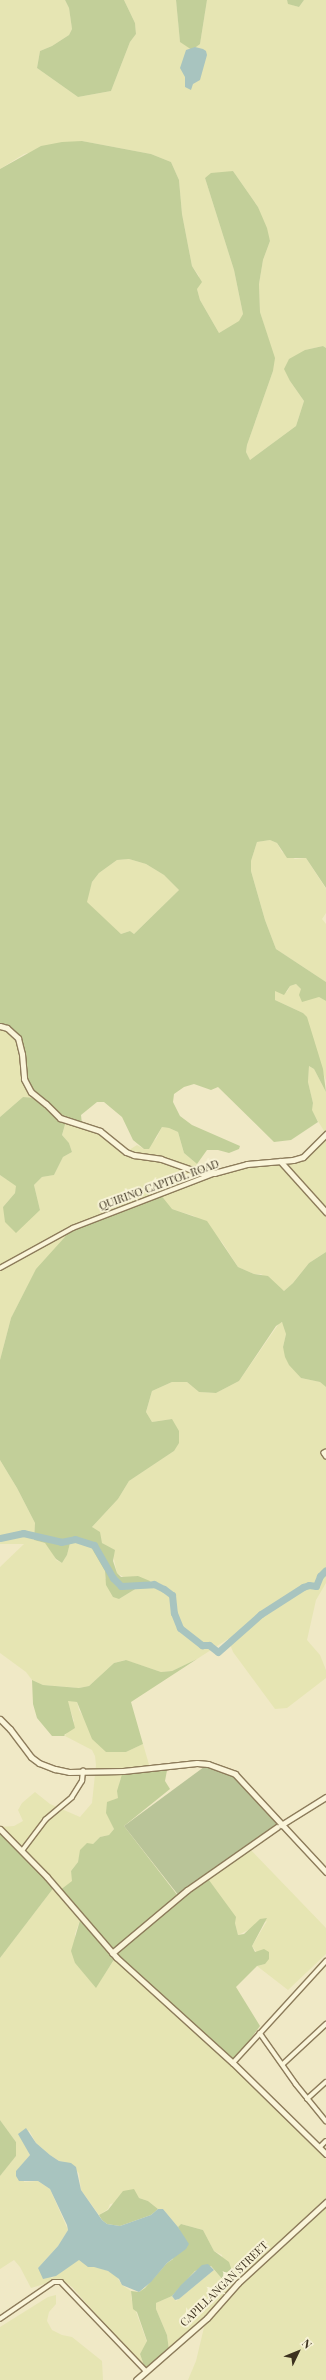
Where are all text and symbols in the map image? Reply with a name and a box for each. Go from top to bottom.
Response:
street label: QUIRINO CAPITOL ROAD [97,1157,221,1213]
street label: CAPILLANGAN STREET [177,2239,271,2329]
north arrow [278,2332,318,2372]
text: N [299,2335,315,2351]

